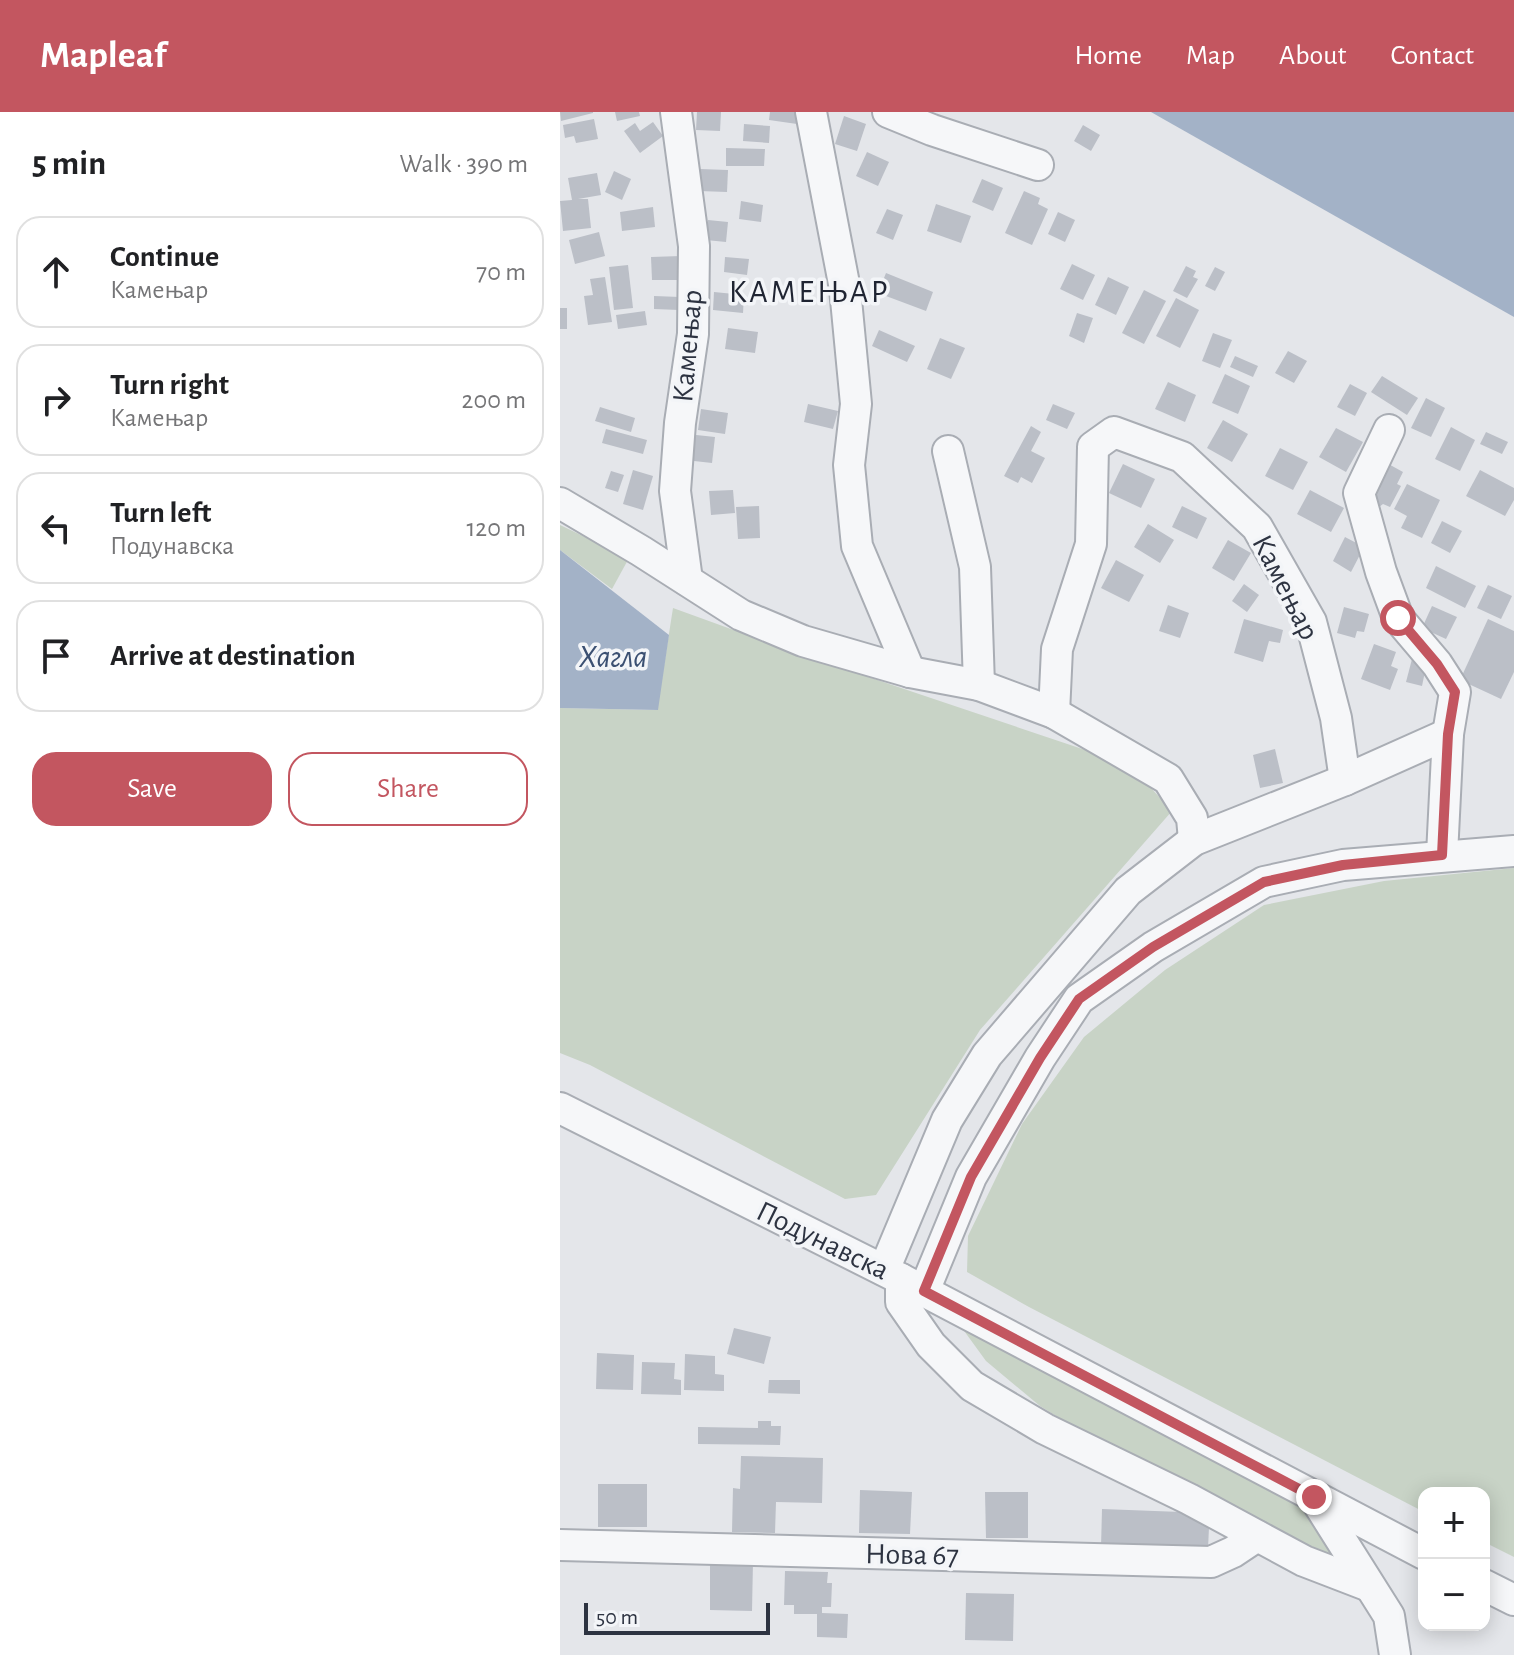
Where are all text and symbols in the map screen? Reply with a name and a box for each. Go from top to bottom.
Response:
text: Mapleaf [40,37,166,75]
text: Home [1075,42,1142,70]
text: Map [1186,42,1235,70]
text: About [1279,42,1347,70]
text: Contact [1391,42,1474,70]
text: 5 min [32,147,106,181]
text: Walk · 390 m [400,151,528,177]
text: Continue [110,242,219,272]
icon: ahead [34,250,78,294]
text: 70 m [476,259,526,285]
district label: КАМЕЊАР [728,276,890,308]
text: Камењар [110,277,208,303]
street label: Камењар [668,288,708,404]
text: Turn right [110,370,229,400]
icon: right [34,378,78,422]
text: 200 m [462,387,526,413]
text: Камењар [110,405,208,431]
text: Turn left [110,498,211,528]
icon: left [34,506,78,550]
text: 120 m [466,515,526,541]
street label: Камењар [1246,530,1324,645]
text: Подунавска [110,533,234,559]
route start [1380,600,1416,636]
icon: arrive [34,634,78,678]
text: Arrive at destination [110,641,356,671]
water label: Хагла [579,641,647,673]
button: Save [32,752,272,826]
button: Share [288,752,528,826]
street label: Подунавска [752,1196,893,1286]
route end [1296,1479,1332,1515]
map controls [1418,1487,1490,1631]
button: + [1418,1487,1490,1559]
street label: Нова 67 [865,1539,959,1571]
button: − [1418,1559,1490,1631]
scale bar [584,1599,770,1635]
text: 50 m [596,1606,638,1628]

